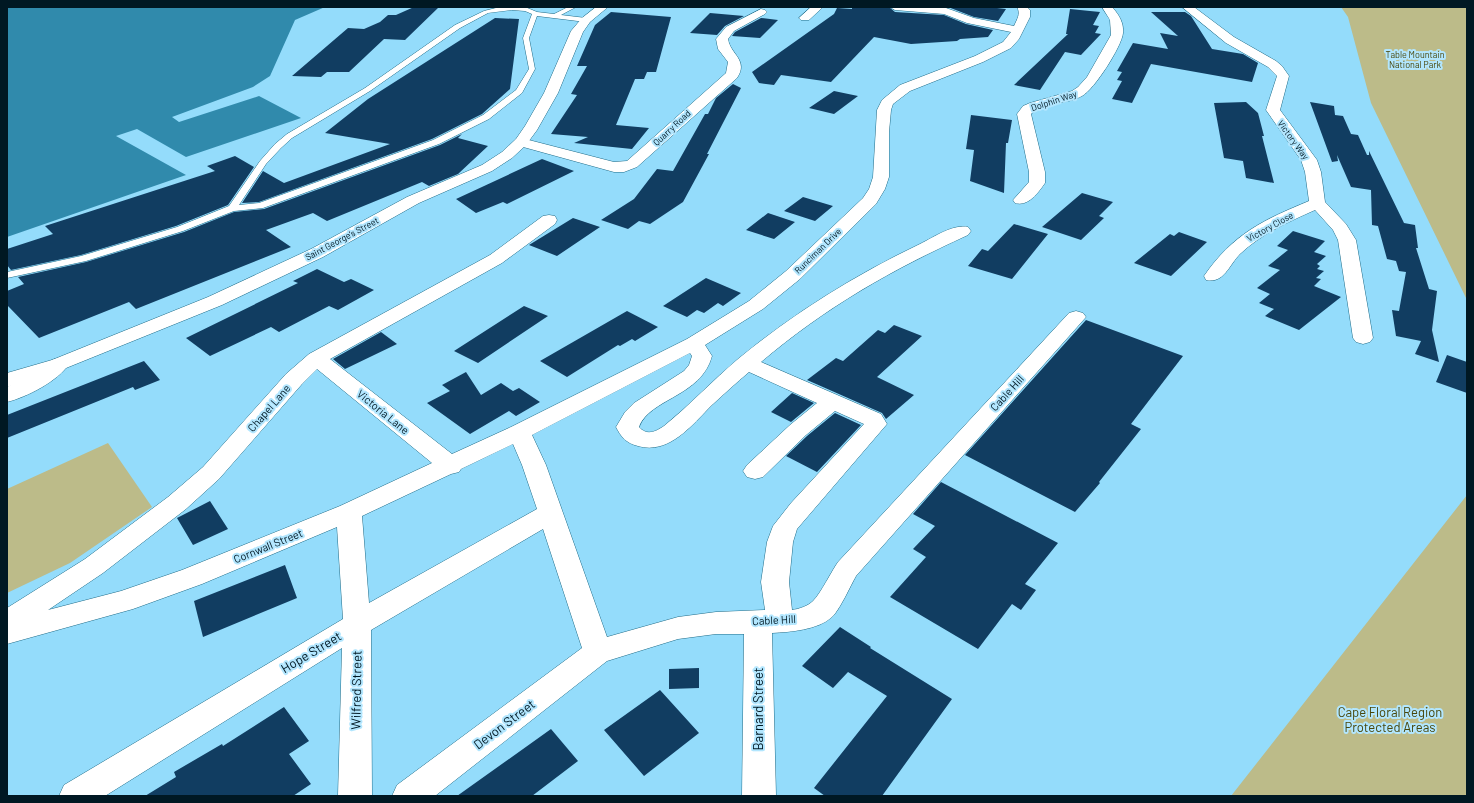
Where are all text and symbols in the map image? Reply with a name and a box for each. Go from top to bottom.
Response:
park label: Table Mountain National Park [1385,49,1445,70]
street label: Dolphin Way [1030,88,1078,113]
street label: Quarry Road [651,107,693,148]
street label: Victory Way [1275,118,1311,162]
street label: Victory Close [1245,209,1295,244]
street label: Saint George's Street [303,215,380,263]
street label: Runciman Drive [792,225,844,276]
street label: Cable Hill [987,372,1026,413]
street label: Chapel Lane [245,381,293,434]
street label: Victoria Lane [355,387,412,437]
street label: Cornwall Street [231,526,304,565]
street label: Cable Hill [752,612,796,627]
street label: Hope Street [278,628,344,676]
street label: Wilfred Street [347,650,365,730]
street label: Barnard Street [750,668,766,750]
street label: Devon Street [470,696,538,752]
park label: Cape Floral Region Protected Areas [1338,704,1442,735]

